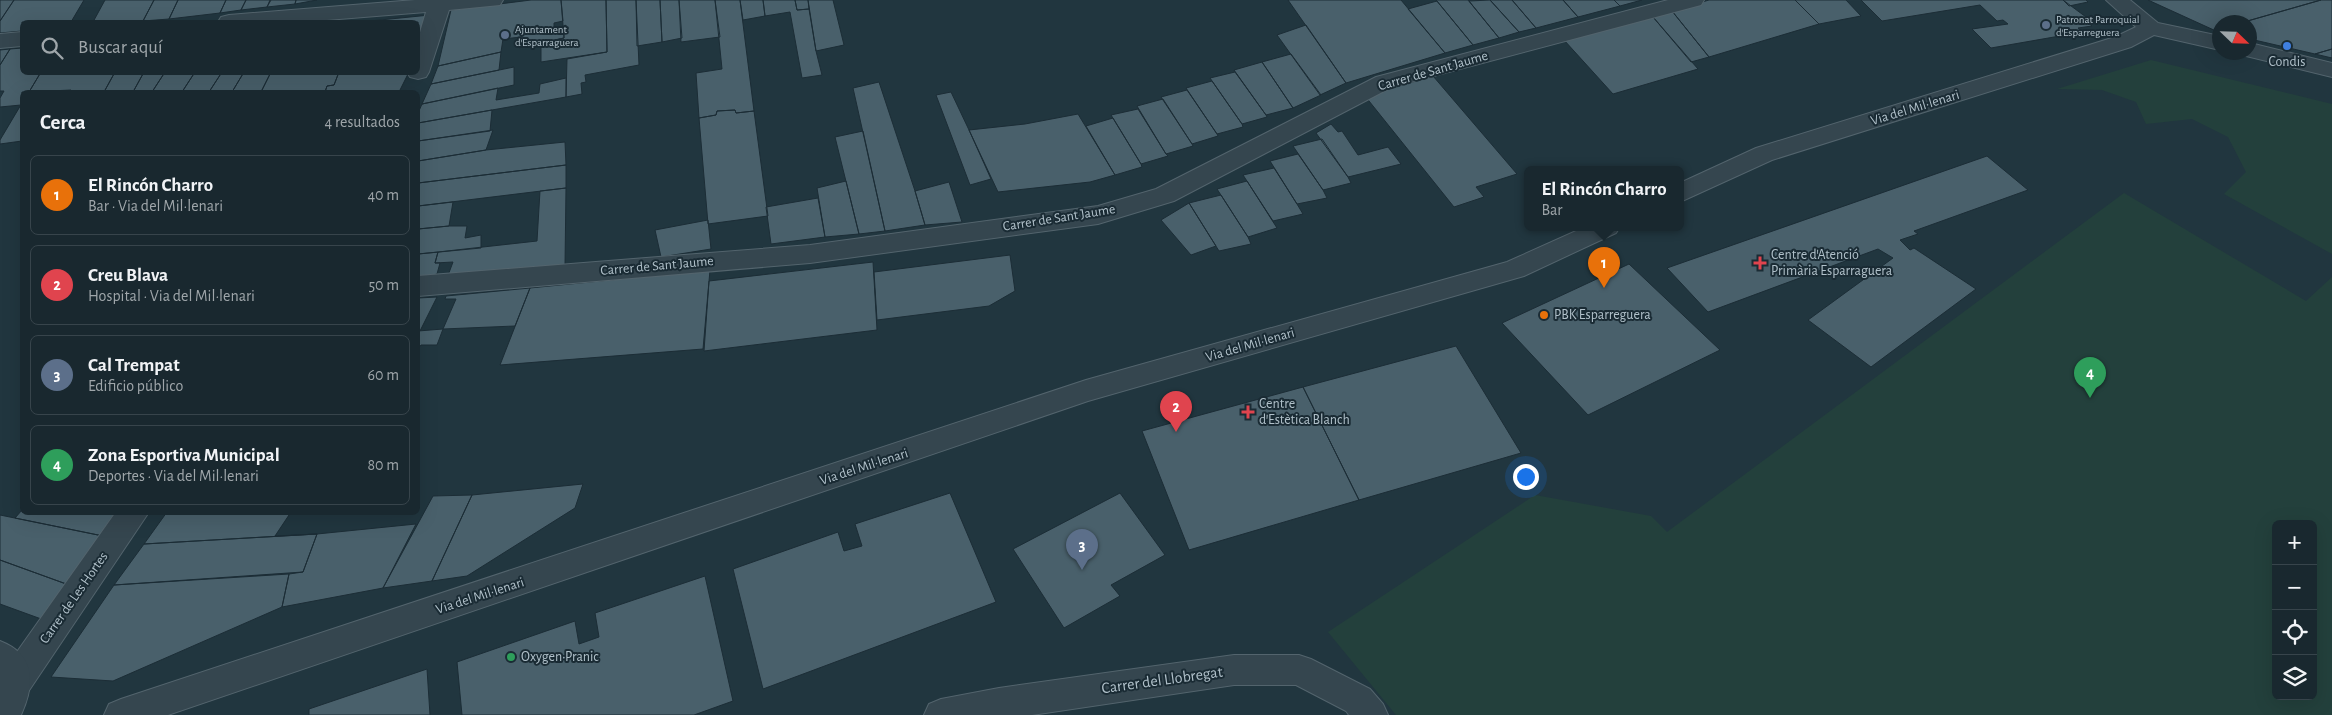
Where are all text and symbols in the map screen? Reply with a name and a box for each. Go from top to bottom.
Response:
place label: Patronat Parroquial d'Esparreguera [2056,14,2140,38]
north arrow [2212,15,2257,60]
marker: Patronat Parroquial d'Esparreguera [2040,19,2052,31]
search box [20,20,420,75]
place label: Ajuntament d'Esparraguera [515,24,579,48]
marker: Ajuntament d'Esparraguera [499,29,511,41]
icon: search [38,34,66,62]
text: Buscar aquí [78,38,163,57]
marker: Condis [2281,40,2293,52]
street label: Carrer de Sant Jaume [1376,49,1490,93]
place label: Condis [2269,55,2305,69]
street label: Via del Mil·lenari [1869,88,1961,128]
text: Cerca [40,112,86,133]
text: 4 resultados [325,114,400,130]
popup [1524,166,1684,231]
text: El Rincón Charro [88,176,213,195]
text: El Rincón Charro [1541,180,1667,199]
text: 1 [54,187,60,203]
text: 40 m [367,187,399,203]
text: Bar · Via del Mil·lenari [88,198,223,214]
street label: Carrer de Sant Jaume [1002,202,1116,234]
text: Bar [1541,202,1562,218]
pin: 1 [1588,247,1620,288]
place label: Centre d'Atenció Primària Esparraguera [1771,248,1893,278]
street label: Carrer de Sant Jaume [600,254,714,278]
marker: Centre d'Atenció Primària Esparraguera [1753,256,1767,270]
text: Creu Blava [88,266,168,285]
text: 2 [53,277,61,293]
text: 50 m [368,277,399,293]
text: Hospital · Via del Mil·lenari [88,288,255,304]
place label: PBK Esparreguera [1554,308,1651,322]
marker: PBK Esparreguera [1538,309,1550,321]
street label: Via del Mil·lenari [1204,326,1296,364]
text: Cal Trempat [88,356,180,375]
pin: 4 [2074,357,2106,398]
text: 3 [54,367,60,383]
text: 60 m [368,367,399,383]
text: Edificio público [88,378,183,394]
pin: 2 [1160,391,1192,432]
place label: Centre d'Estètica Blanch [1259,397,1350,427]
marker: Centre d'Estètica Blanch [1241,405,1255,419]
text: Zona Esportiva Municipal [88,446,280,465]
street label: Via del Mil·lenari [818,446,910,488]
text: 4 [53,457,61,473]
text: 80 m [368,457,399,473]
your location [1513,464,1539,490]
text: Deportes · Via del Mil·lenari [88,468,259,484]
map controls [2272,520,2317,700]
button: + [2272,520,2317,565]
pin: 3 [1066,529,1098,570]
street label: Carrer de Les Hortes [37,550,111,646]
button: − [2272,565,2317,610]
street label: Via del Mil·lenari [434,575,526,617]
button: locate [2272,610,2317,655]
place label: Oxygen·Pranic [521,650,599,664]
marker: Oxygen·Pranic [505,651,517,663]
button: layers [2272,655,2317,700]
street label: Carrer del Llobregat [1100,664,1224,696]

